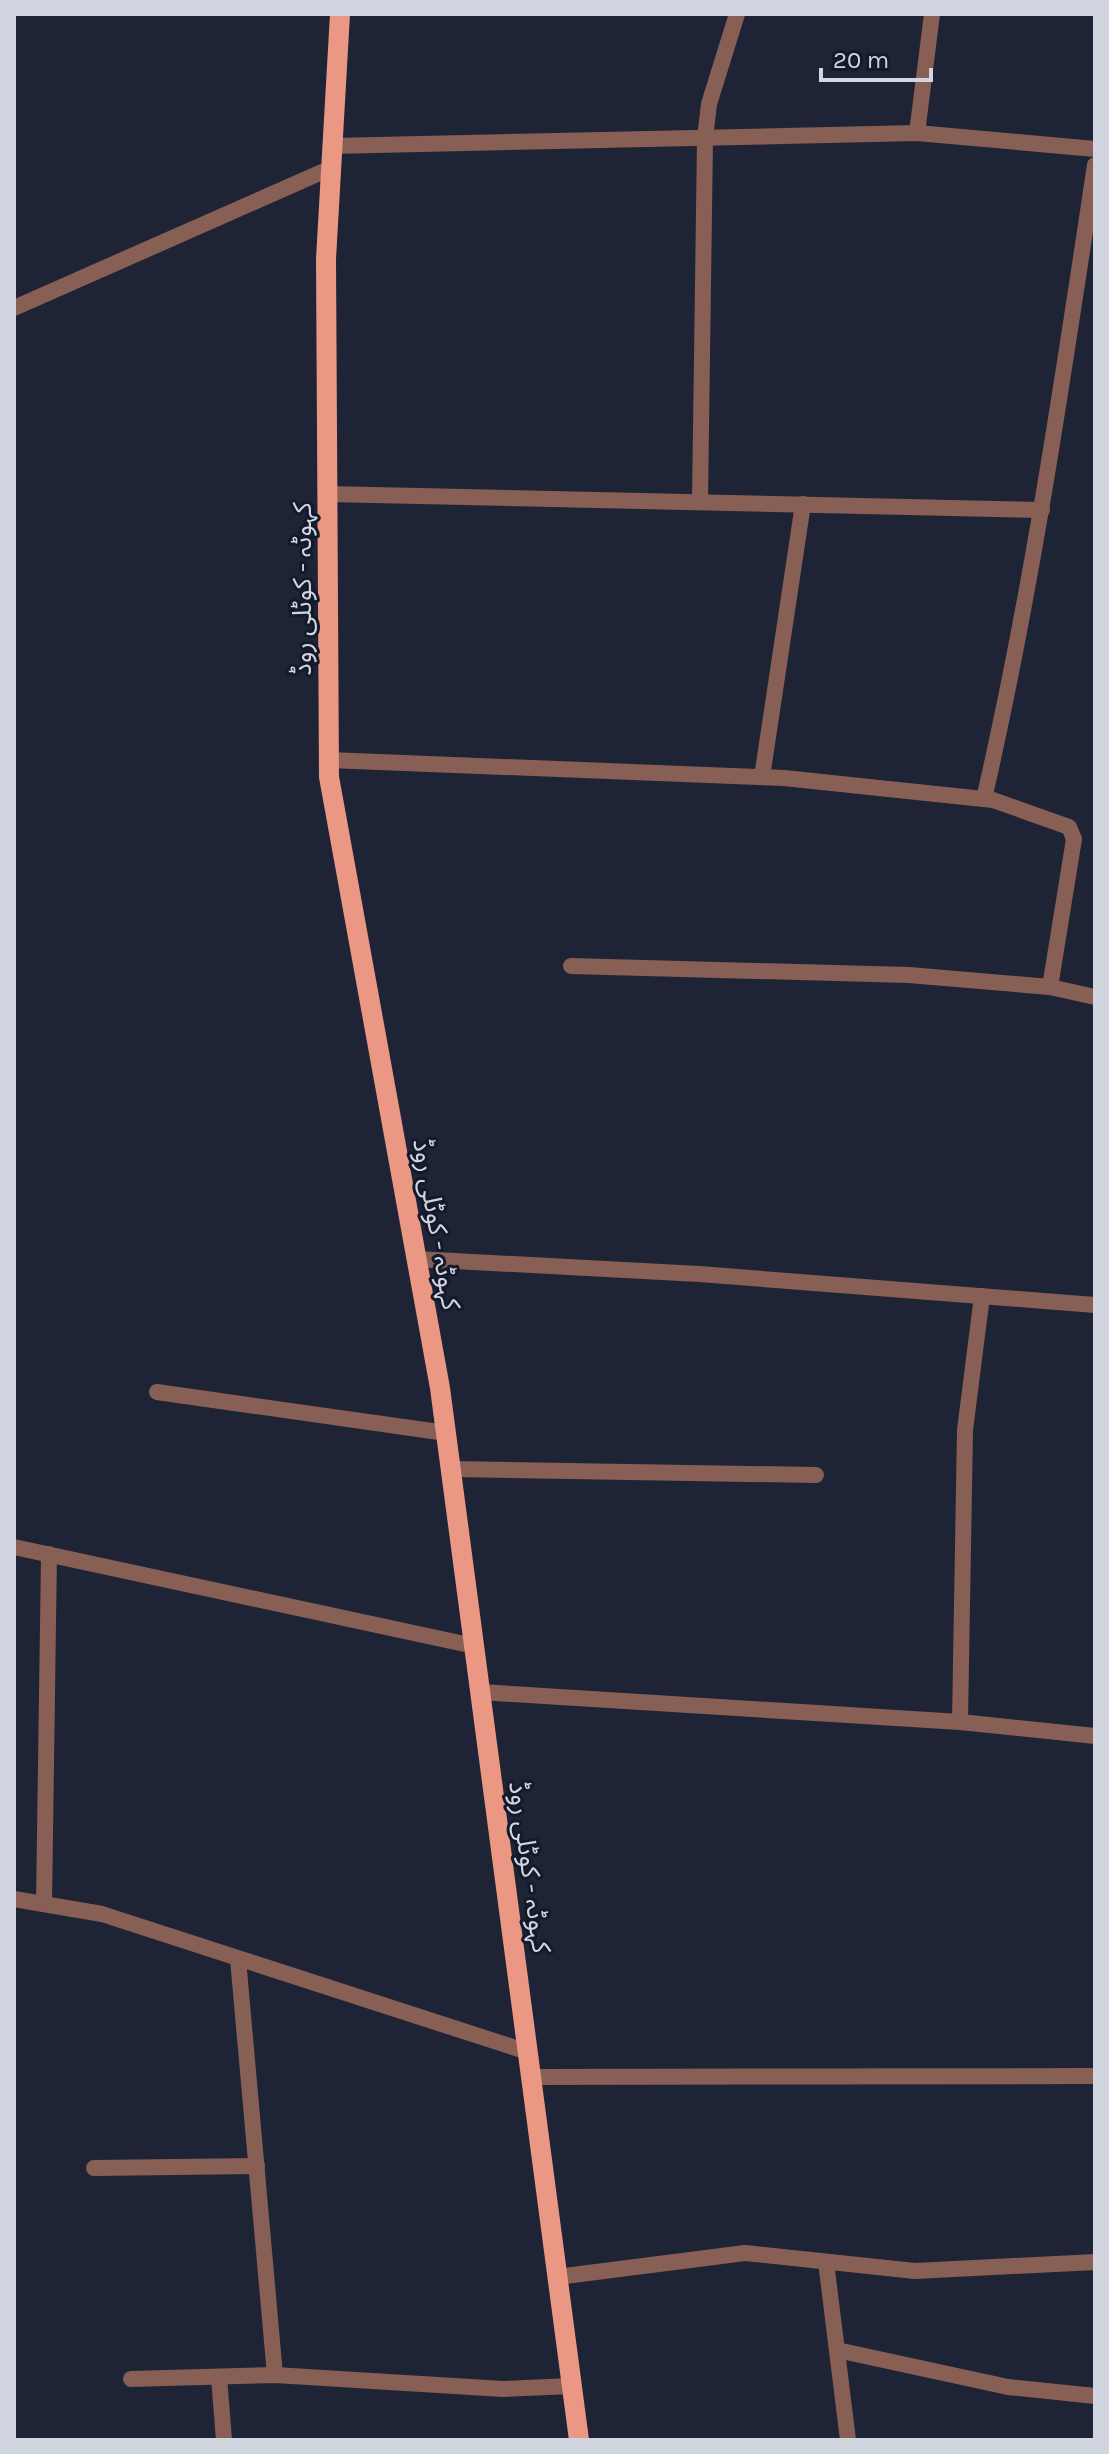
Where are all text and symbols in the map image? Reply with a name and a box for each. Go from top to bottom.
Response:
scale bar [821,32,931,82]
text: 20 m [833,46,889,74]
street label: کہوٹہ - کوٹلی روڈ [287,502,318,676]
street label: کہوٹہ - کوٹلی روڈ [406,1136,467,1312]
street label: کہوٹہ - کوٹلی روڈ [502,1779,557,1955]

